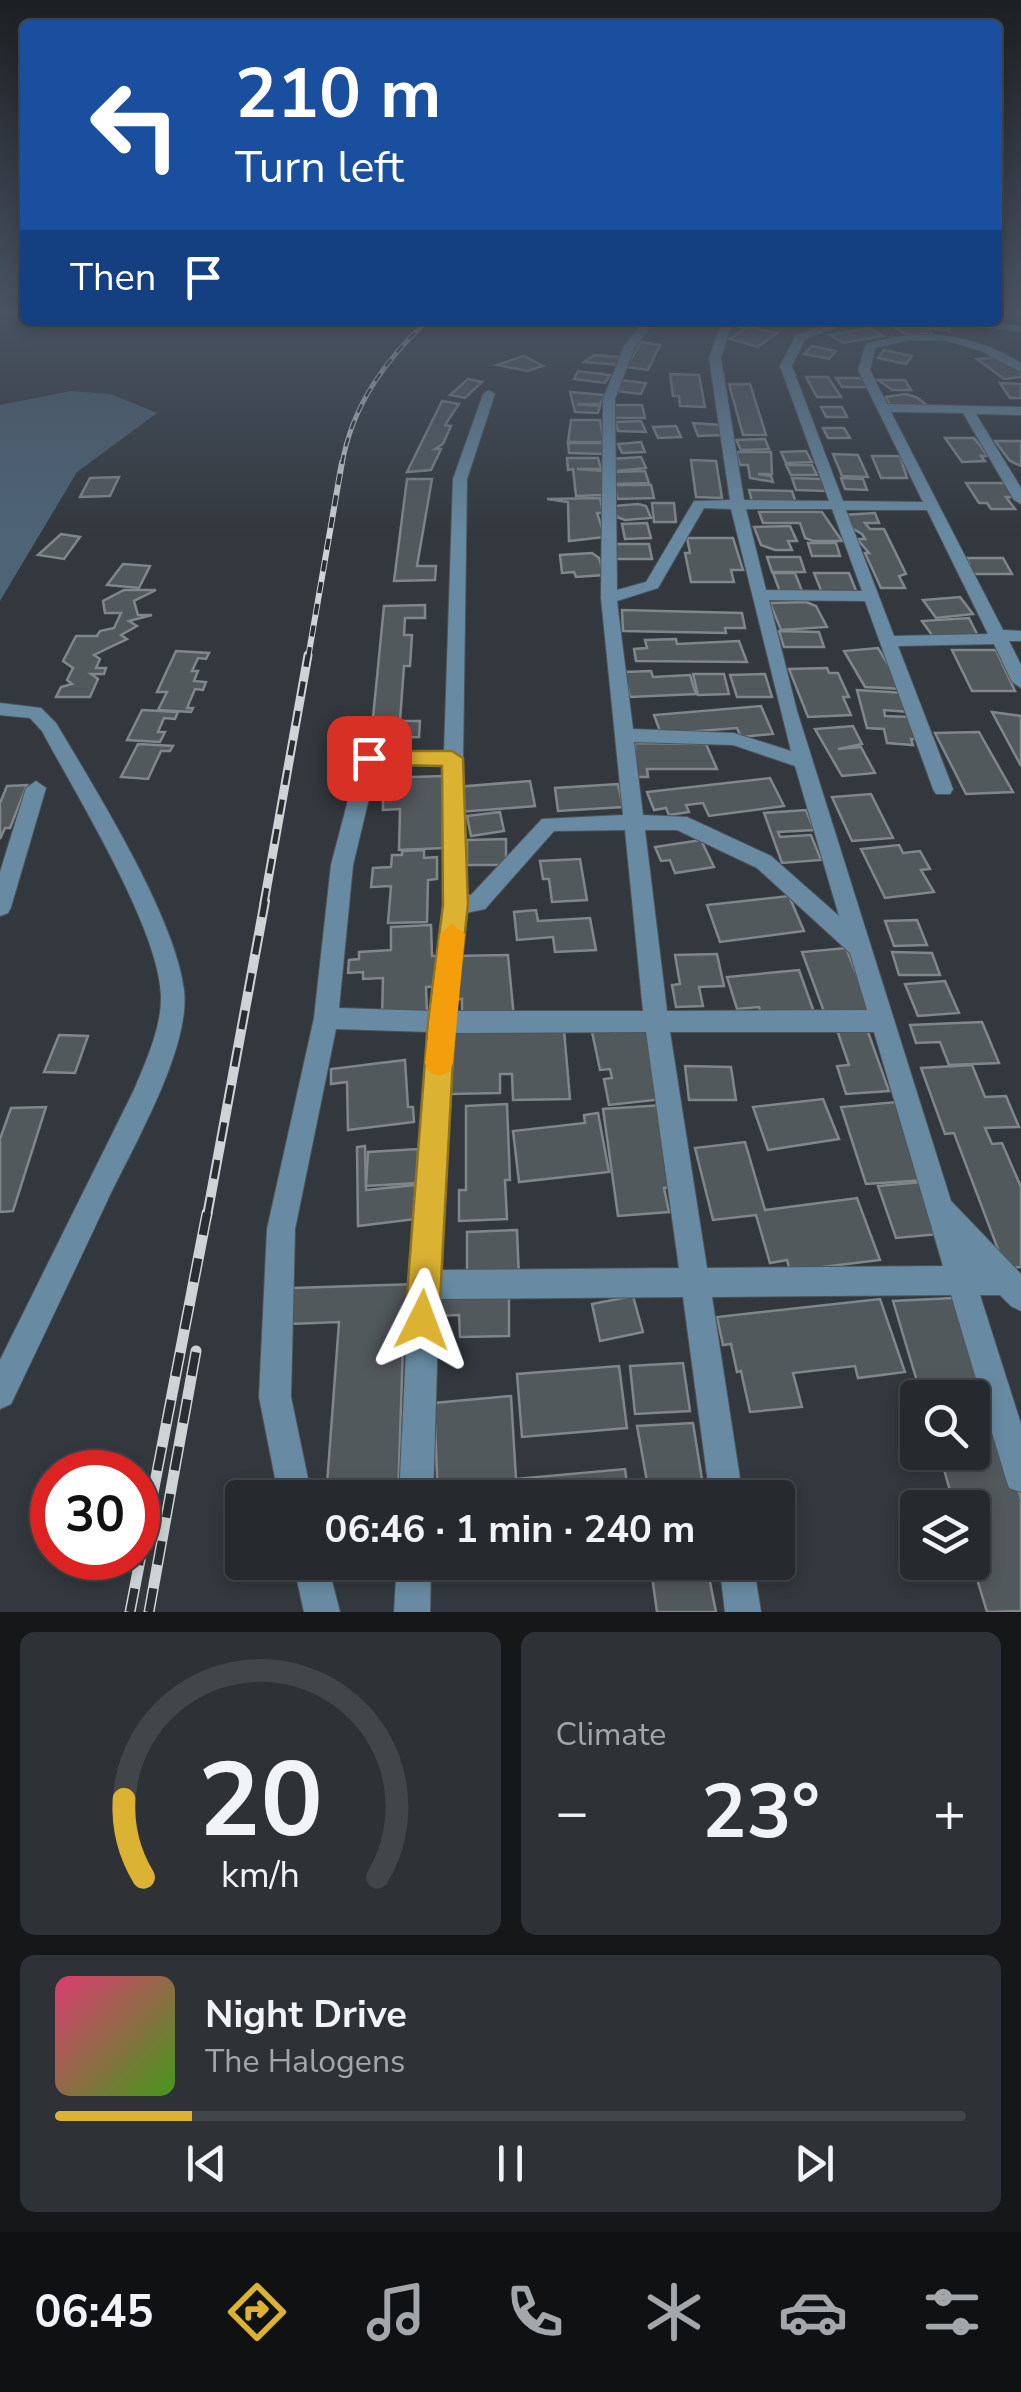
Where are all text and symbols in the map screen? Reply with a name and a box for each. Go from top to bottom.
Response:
text: 210 m [235,46,441,142]
icon: left [70,60,200,190]
text: Turn left [235,137,404,198]
icon: arrive [176,250,231,305]
text: Then [70,252,156,303]
pin [327,716,412,801]
icon: arrive [342,731,397,786]
position arrow [370,1268,474,1372]
map controls [900,1380,990,1580]
button: search [900,1380,990,1470]
speed limit sign: 30 [30,1450,160,1580]
button: layers [900,1490,990,1580]
text: 06:46 · 1 min · 240 m [325,1504,695,1555]
text: Climate [556,1713,666,1756]
text: 20 [198,1730,323,1872]
text: 23° [702,1761,820,1863]
text: − [556,1775,589,1850]
text: + [933,1775,966,1850]
text: km/h [221,1851,300,1900]
text: Night Drive [205,1989,407,2040]
text: The Halogens [205,2040,405,2083]
icon: previous [179,2136,234,2191]
icon: pause [483,2136,538,2191]
icon: next [787,2136,842,2191]
icon: directions [222,2277,292,2347]
icon: music [361,2277,431,2347]
icon: phone [500,2277,570,2347]
icon: climate [639,2277,709,2347]
icon: car [778,2277,848,2347]
icon: filters [917,2277,987,2347]
text: 06:45 [34,2282,154,2343]

